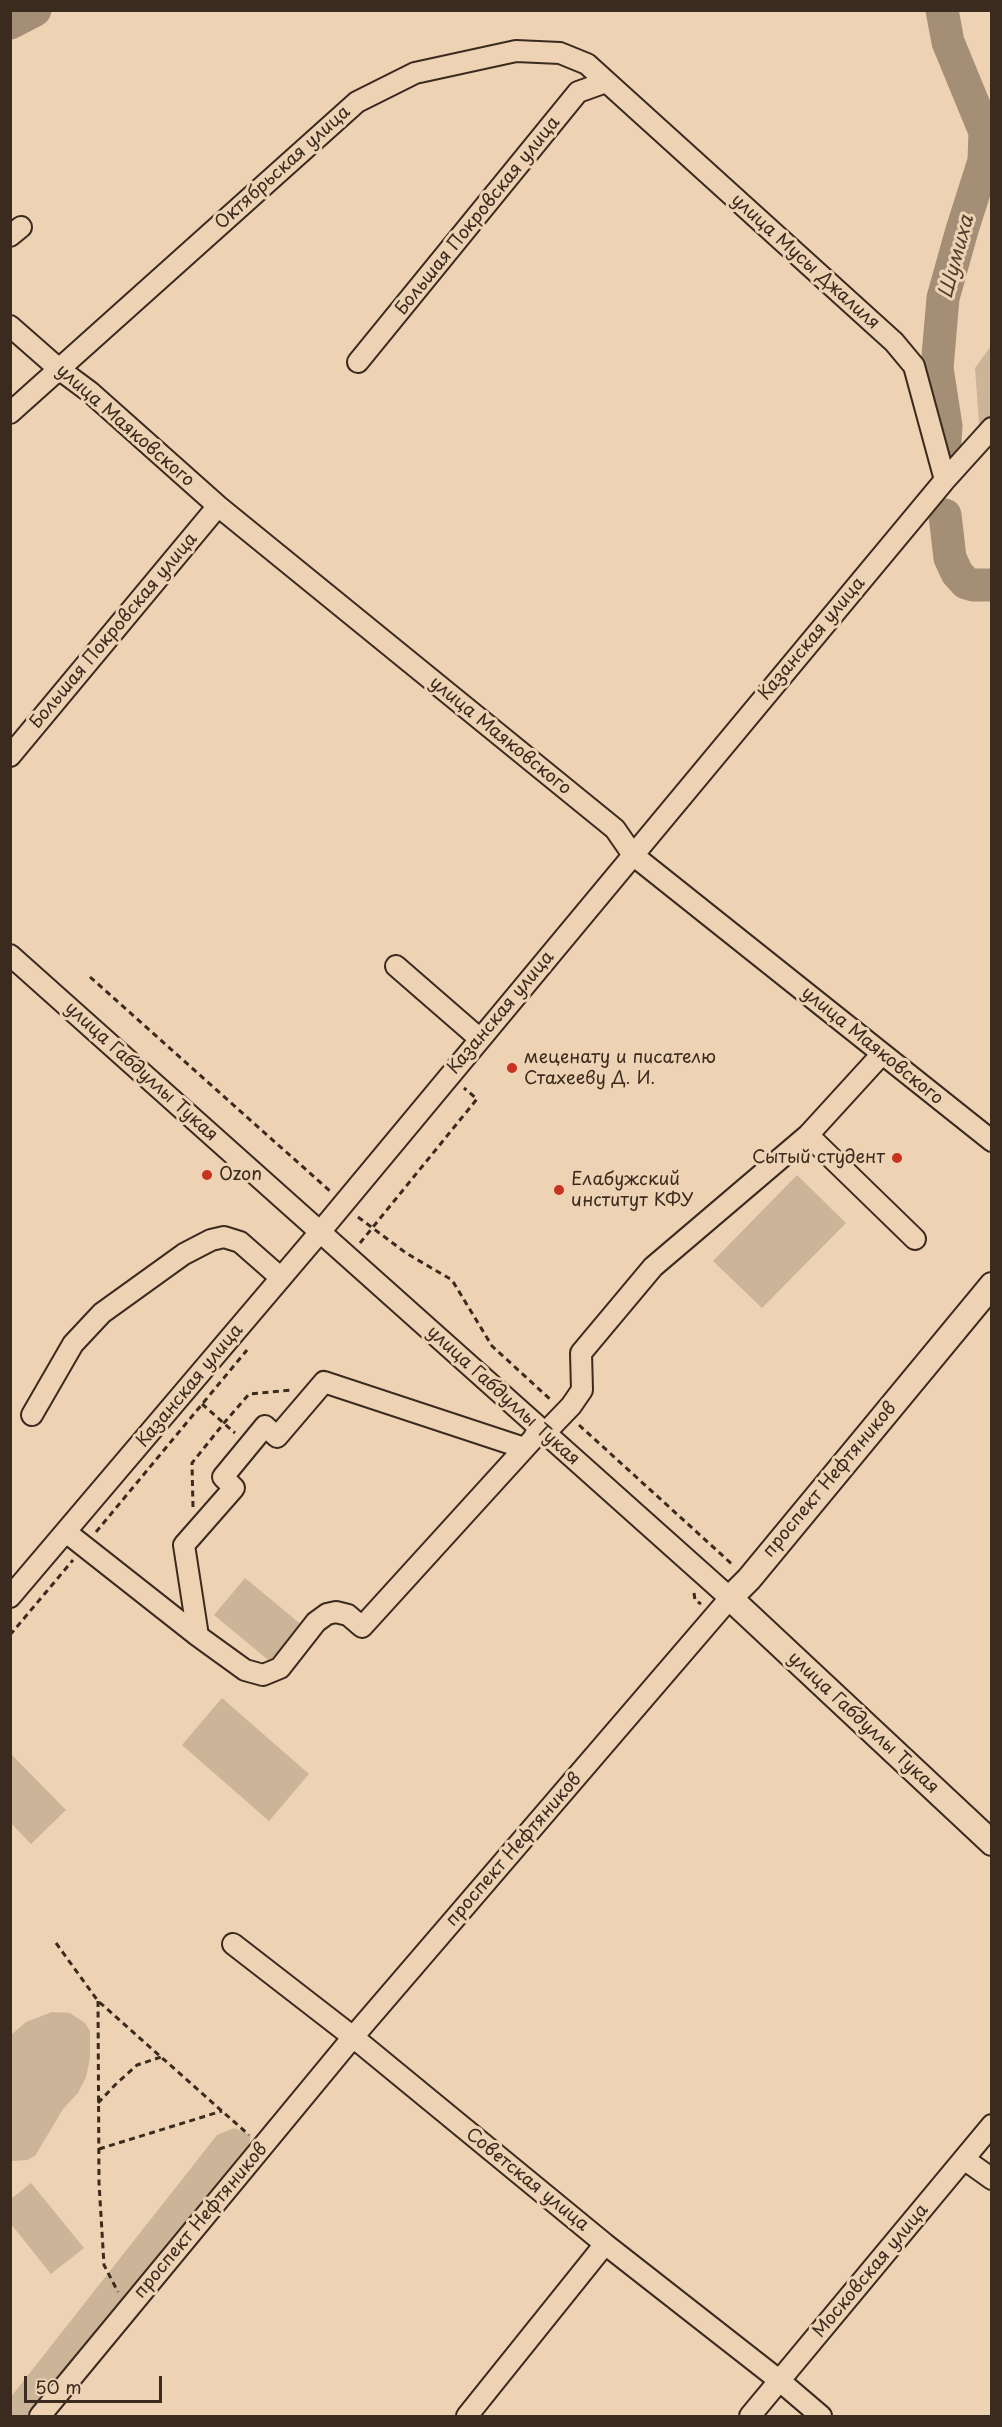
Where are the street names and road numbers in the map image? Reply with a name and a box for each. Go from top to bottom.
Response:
street label: Октябрьская улица [211,102,355,234]
street label: Большая Покровская улица [391,112,565,320]
street label: улица Мусы Джалиля [726,190,884,334]
street label: улица Маяковского [51,360,199,492]
street label: Большая Покровская улица [26,529,202,733]
street label: Казанская улица [754,573,870,705]
street label: улица Маяковского [425,672,575,800]
street label: Казанская улица [443,947,559,1079]
street label: улица Маяковского [797,982,947,1110]
street label: улица Габдуллы Тукая [60,998,222,1146]
street label: Казанская улица [132,1320,248,1452]
street label: улица Габдуллы Тукая [422,1322,584,1470]
street label: проспект Нефтяников [759,1398,901,1562]
street label: улица Габдуллы Тукая [783,1647,943,1799]
street label: проспект Нефтяников [442,1769,586,1931]
street label: Советская улица [461,2124,593,2236]
street label: проспект Нефтяников [130,2139,272,2303]
street label: Московская улица [809,2200,933,2342]

